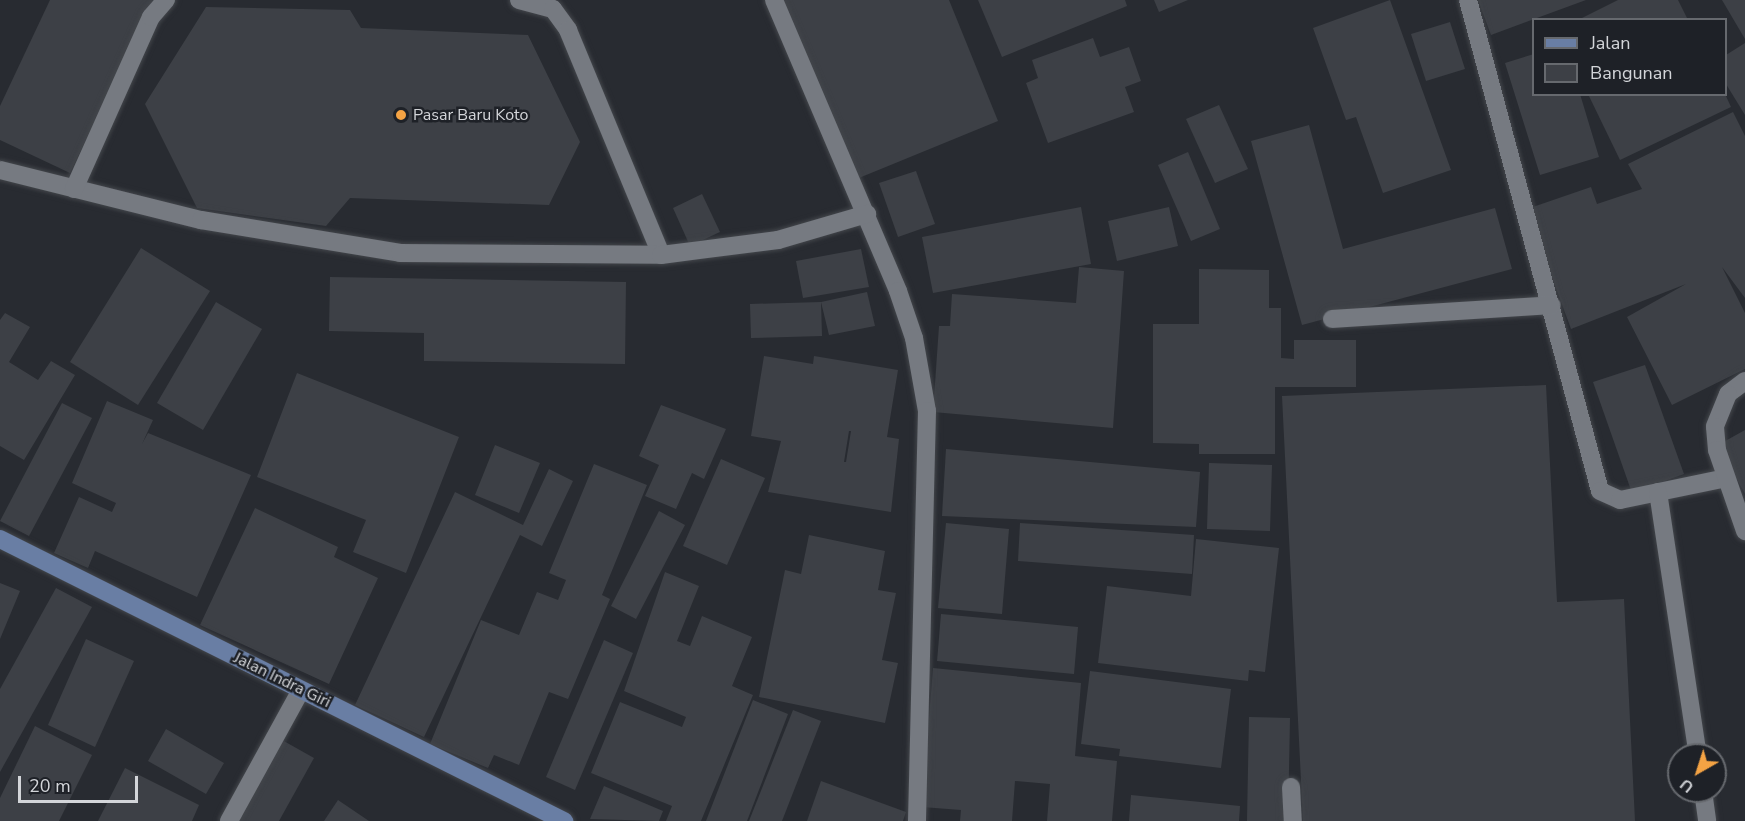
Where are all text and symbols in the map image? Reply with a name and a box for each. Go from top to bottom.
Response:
legend [1532,18,1727,96]
text: Jalan [1590,31,1630,55]
text: Bangunan [1590,61,1673,85]
place label: Pasar Baru Koto [413,105,528,125]
marker: Pasar Baru Koto [394,108,408,122]
street label: Jalan Indra Giri [230,648,334,712]
north arrow [1667,743,1727,803]
scale bar [21,764,141,802]
text: U [1675,773,1698,798]
text: 20 m [29,774,71,798]

